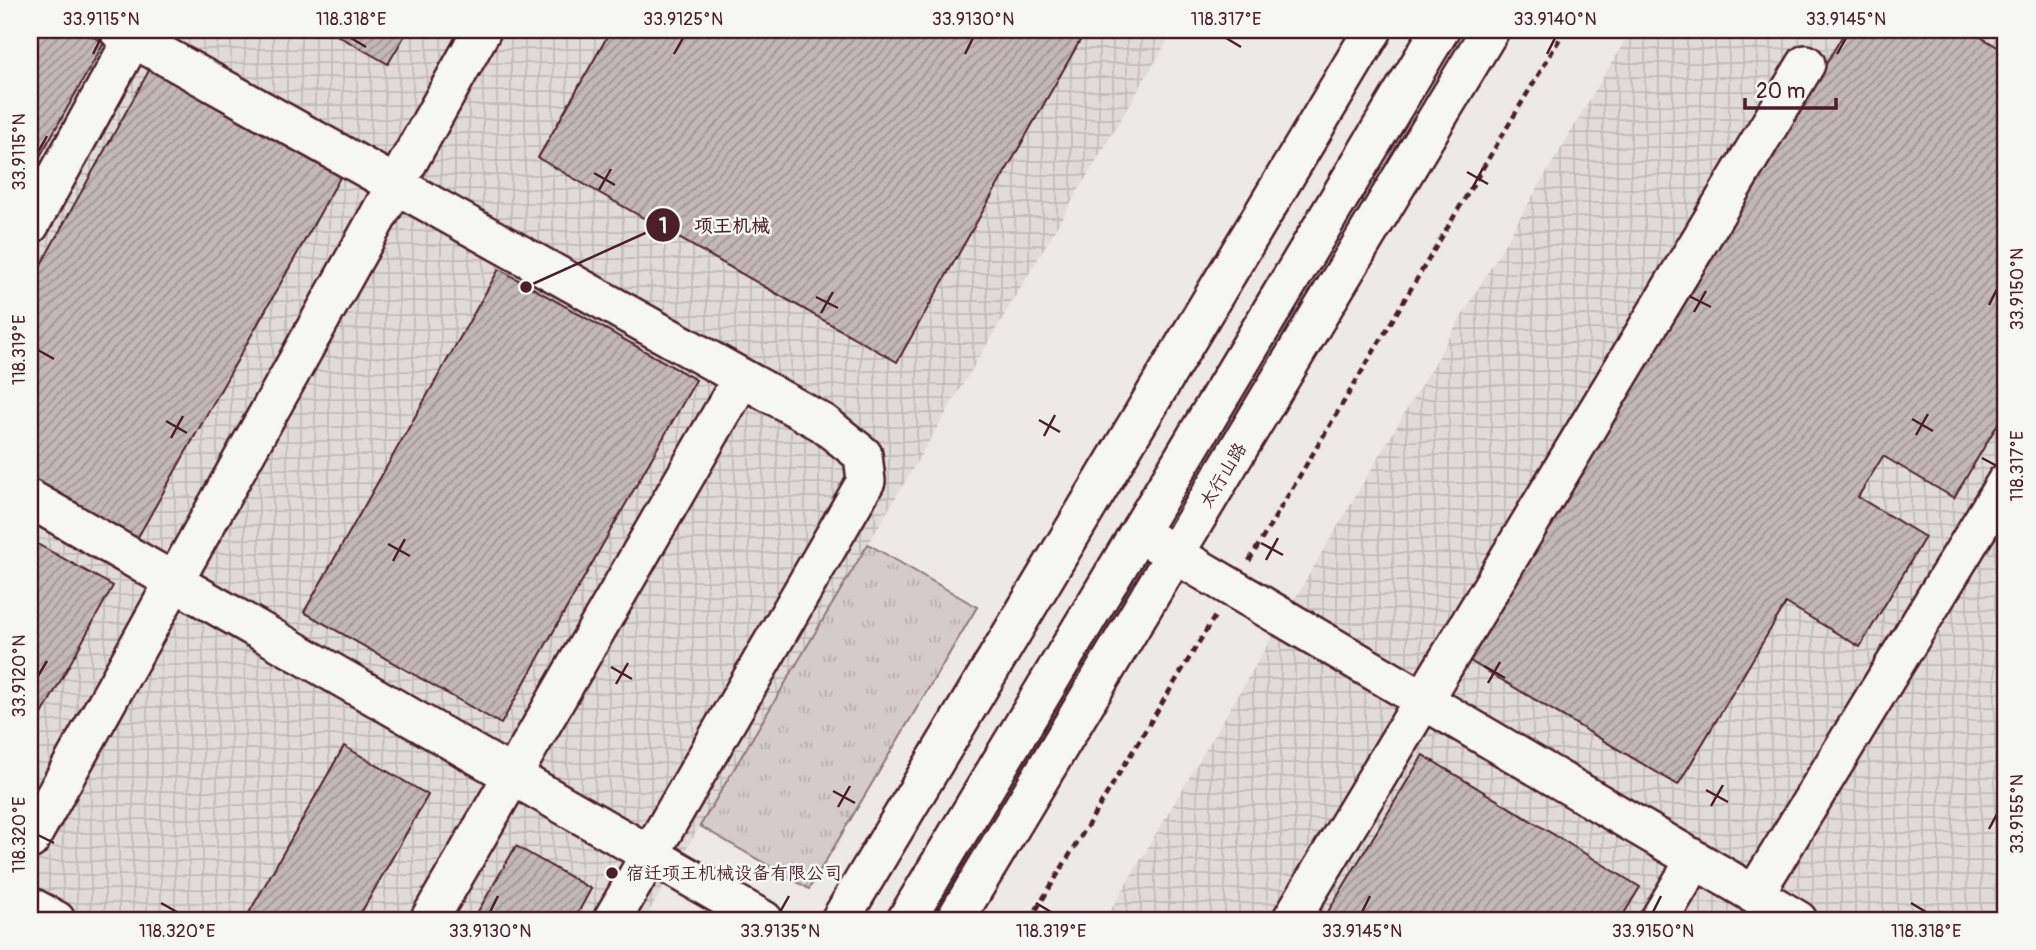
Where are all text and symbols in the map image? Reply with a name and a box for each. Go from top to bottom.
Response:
text: 33.9115°N [62,8,140,31]
text: 118.318°E [316,8,386,31]
text: 33.9125°N [643,8,723,31]
text: 33.9130°N [932,8,1014,31]
text: 118.317°E [1191,8,1261,31]
text: 33.9140°N [1513,8,1597,31]
text: 33.9145°N [1806,8,1886,31]
scale bar [1745,66,1836,110]
text: 20 m [1756,78,1805,105]
text: 33.9115°N [8,113,31,191]
callout: 项王机械 [645,205,784,245]
text: 1 [659,213,667,240]
text: 项王机械 [694,214,770,238]
text: 33.9150°N [2006,248,2029,330]
text: 118.319°E [8,315,31,385]
text: 118.317°E [2006,431,2029,501]
street label: 太行山路 [1195,438,1252,512]
text: 33.9120°N [8,635,31,717]
text: 33.9155°N [2006,774,2029,854]
text: 118.320°E [8,797,31,873]
place label: 宿迁项王机械设备有限公司 [626,862,842,885]
marker: 宿迁项王机械设备有限公司 [604,865,620,881]
text: 118.320°E [139,920,215,943]
text: 33.9130°N [449,920,531,943]
text: 33.9135°N [740,920,820,943]
text: 118.319°E [1016,920,1086,943]
text: 33.9145°N [1322,920,1402,943]
text: 33.9150°N [1612,920,1694,943]
text: 118.318°E [1891,920,1961,943]

